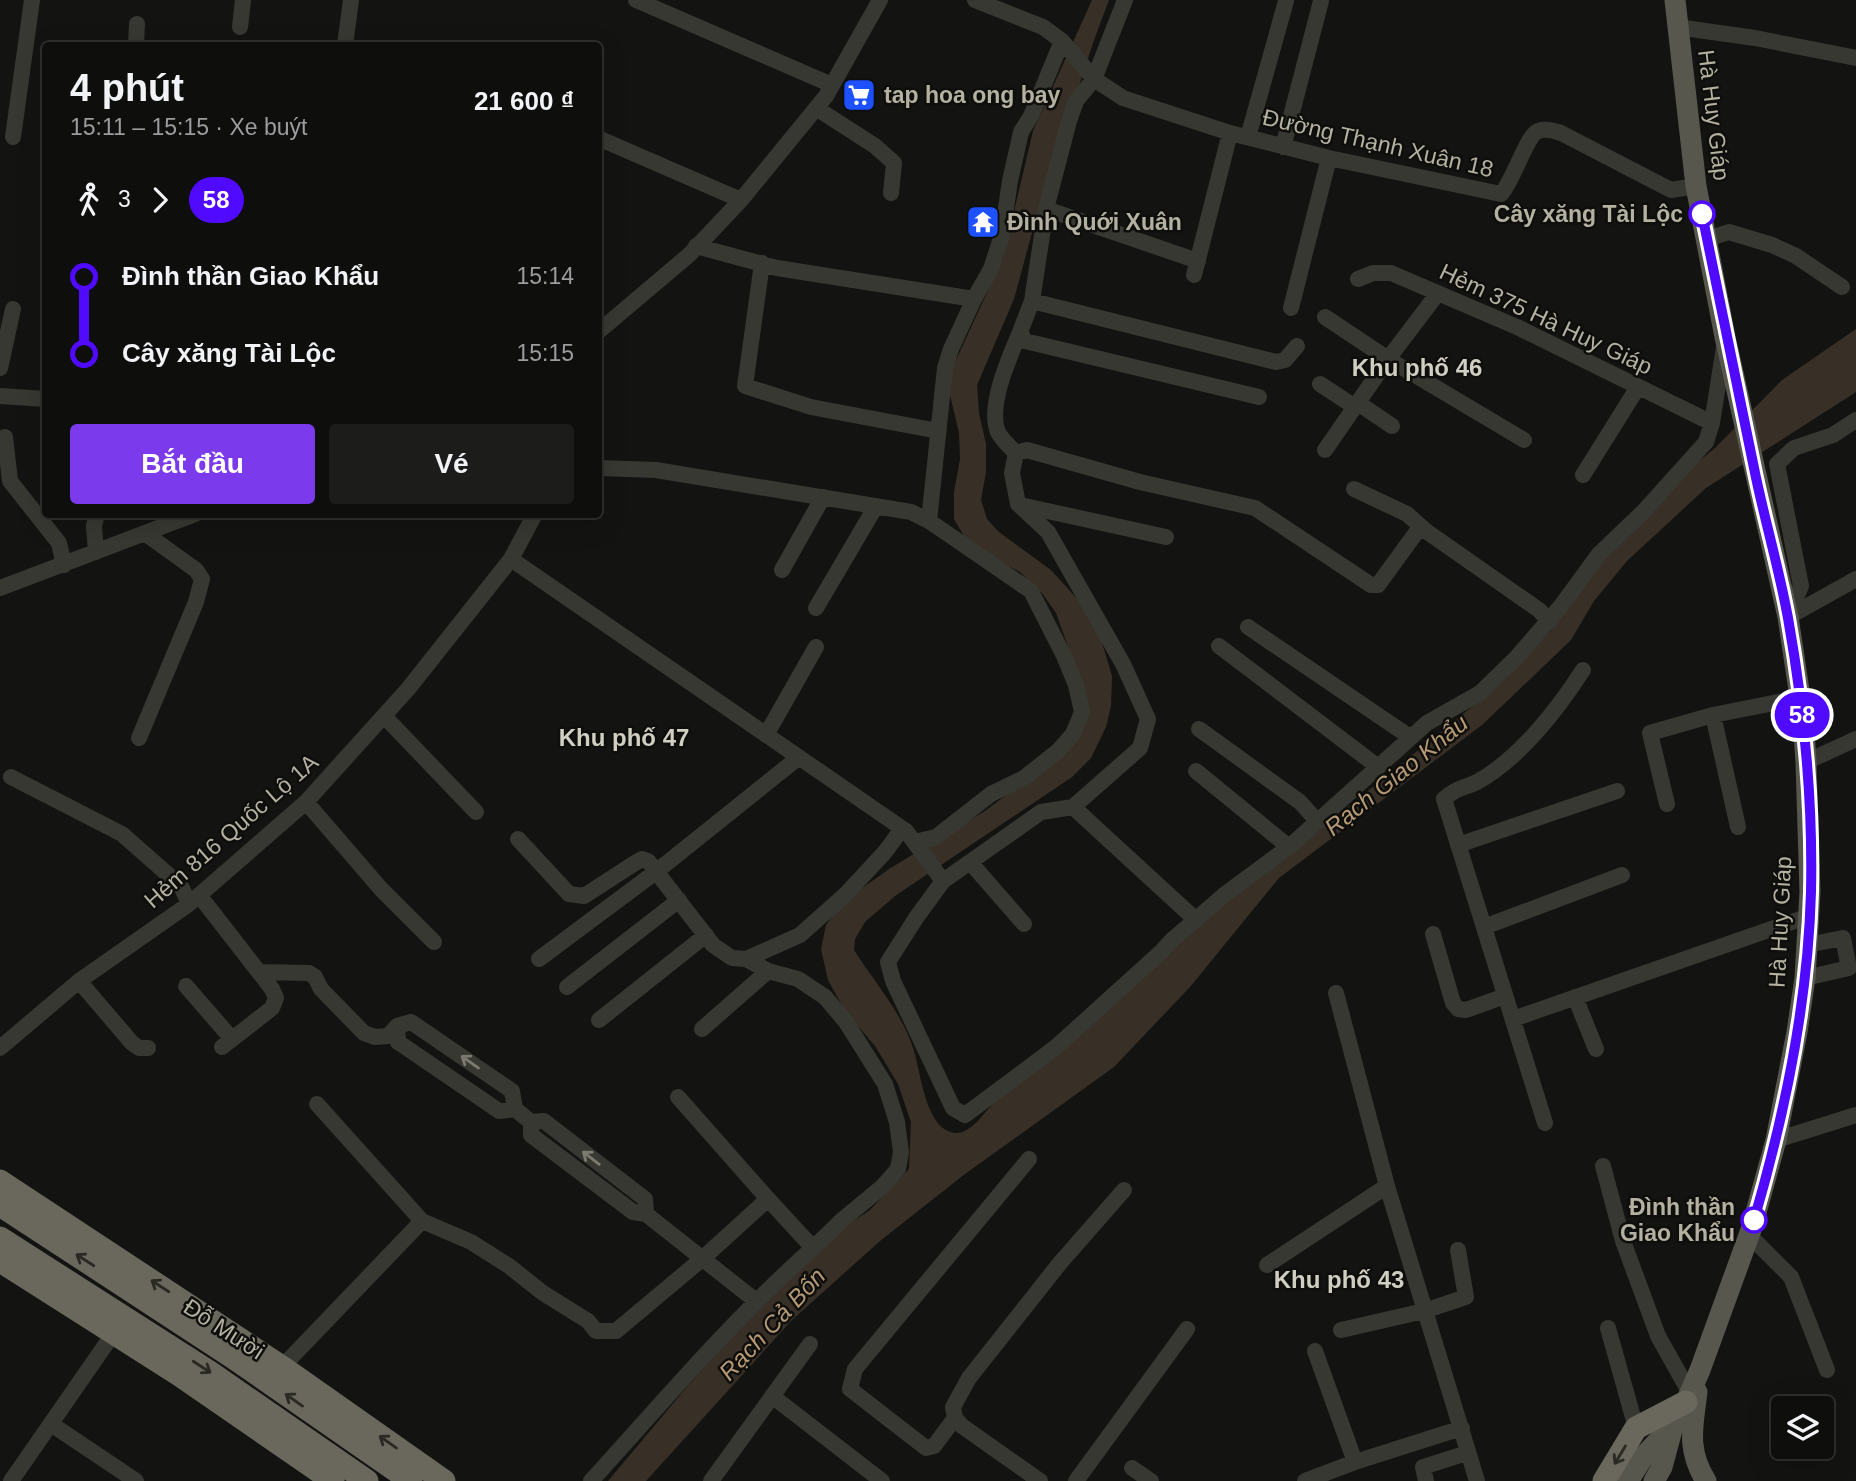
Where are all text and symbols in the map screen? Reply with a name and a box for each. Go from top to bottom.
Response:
street label: Hà Huy Giáp [1693,48,1735,182]
text: 4 phút [70,67,184,109]
supermarket icon: tap hoa ong bay [840,76,878,114]
place label: tap hoa ong bay [884,82,1061,108]
text: 21 600 ₫ [474,86,574,116]
street label: Đường Thạnh Xuân 18 [1260,104,1496,182]
text: 15:11 – 15:15 · Xe buýt [70,114,307,140]
icon: walk [70,181,108,219]
icon: forward [141,181,179,219]
text: 3 [118,186,131,212]
text: 58 [203,186,230,213]
place label: Cây xăng Tài Lộc [1494,201,1683,227]
marker: Cây xăng Tài Lộc [1689,201,1715,227]
temple icon: Đình Quới Xuân [964,203,1002,241]
place label: Đình Quới Xuân [1007,209,1182,235]
street label: Hẻm 375 Hà Huy Giáp [1436,258,1656,380]
text: Đình thần Giao Khẩu [122,261,379,291]
text: 15:14 [516,263,574,289]
text: Cây xăng Tài Lộc [122,338,336,368]
text: 15:15 [516,340,574,366]
district label: Khu phố 46 [1352,354,1482,381]
button: Bắt đầu [70,424,315,504]
button: Vé [329,424,574,504]
line badge: 58 [1770,692,1834,738]
text: 58 [1789,701,1815,728]
water label: Rạch Giao Khẩu [1319,709,1473,841]
district label: Khu phố 47 [559,724,689,751]
street label: Hẻm 816 Quốc Lộ 1A [139,748,323,913]
street label: Hà Huy Giáp [1764,856,1796,988]
one-way arrow [461,1055,480,1069]
one-way arrow [582,1150,601,1165]
place label: Đình thần Giao Khẩu [1620,1194,1735,1246]
marker: Đình thần Giao Khẩu [1741,1207,1767,1233]
one-way arrow [76,1253,95,1267]
water label: Rạch Cả Bốn [713,1263,831,1385]
district label: Khu phố 43 [1274,1266,1404,1293]
one-way arrow [150,1279,170,1293]
street label: Đỗ Mười [179,1293,269,1365]
one-way arrow [191,1361,211,1375]
one-way arrow [285,1393,305,1407]
map controls [1771,1396,1834,1459]
button: layers [1771,1396,1834,1459]
one-way arrow [379,1435,398,1449]
one-way arrow [1613,1444,1627,1464]

